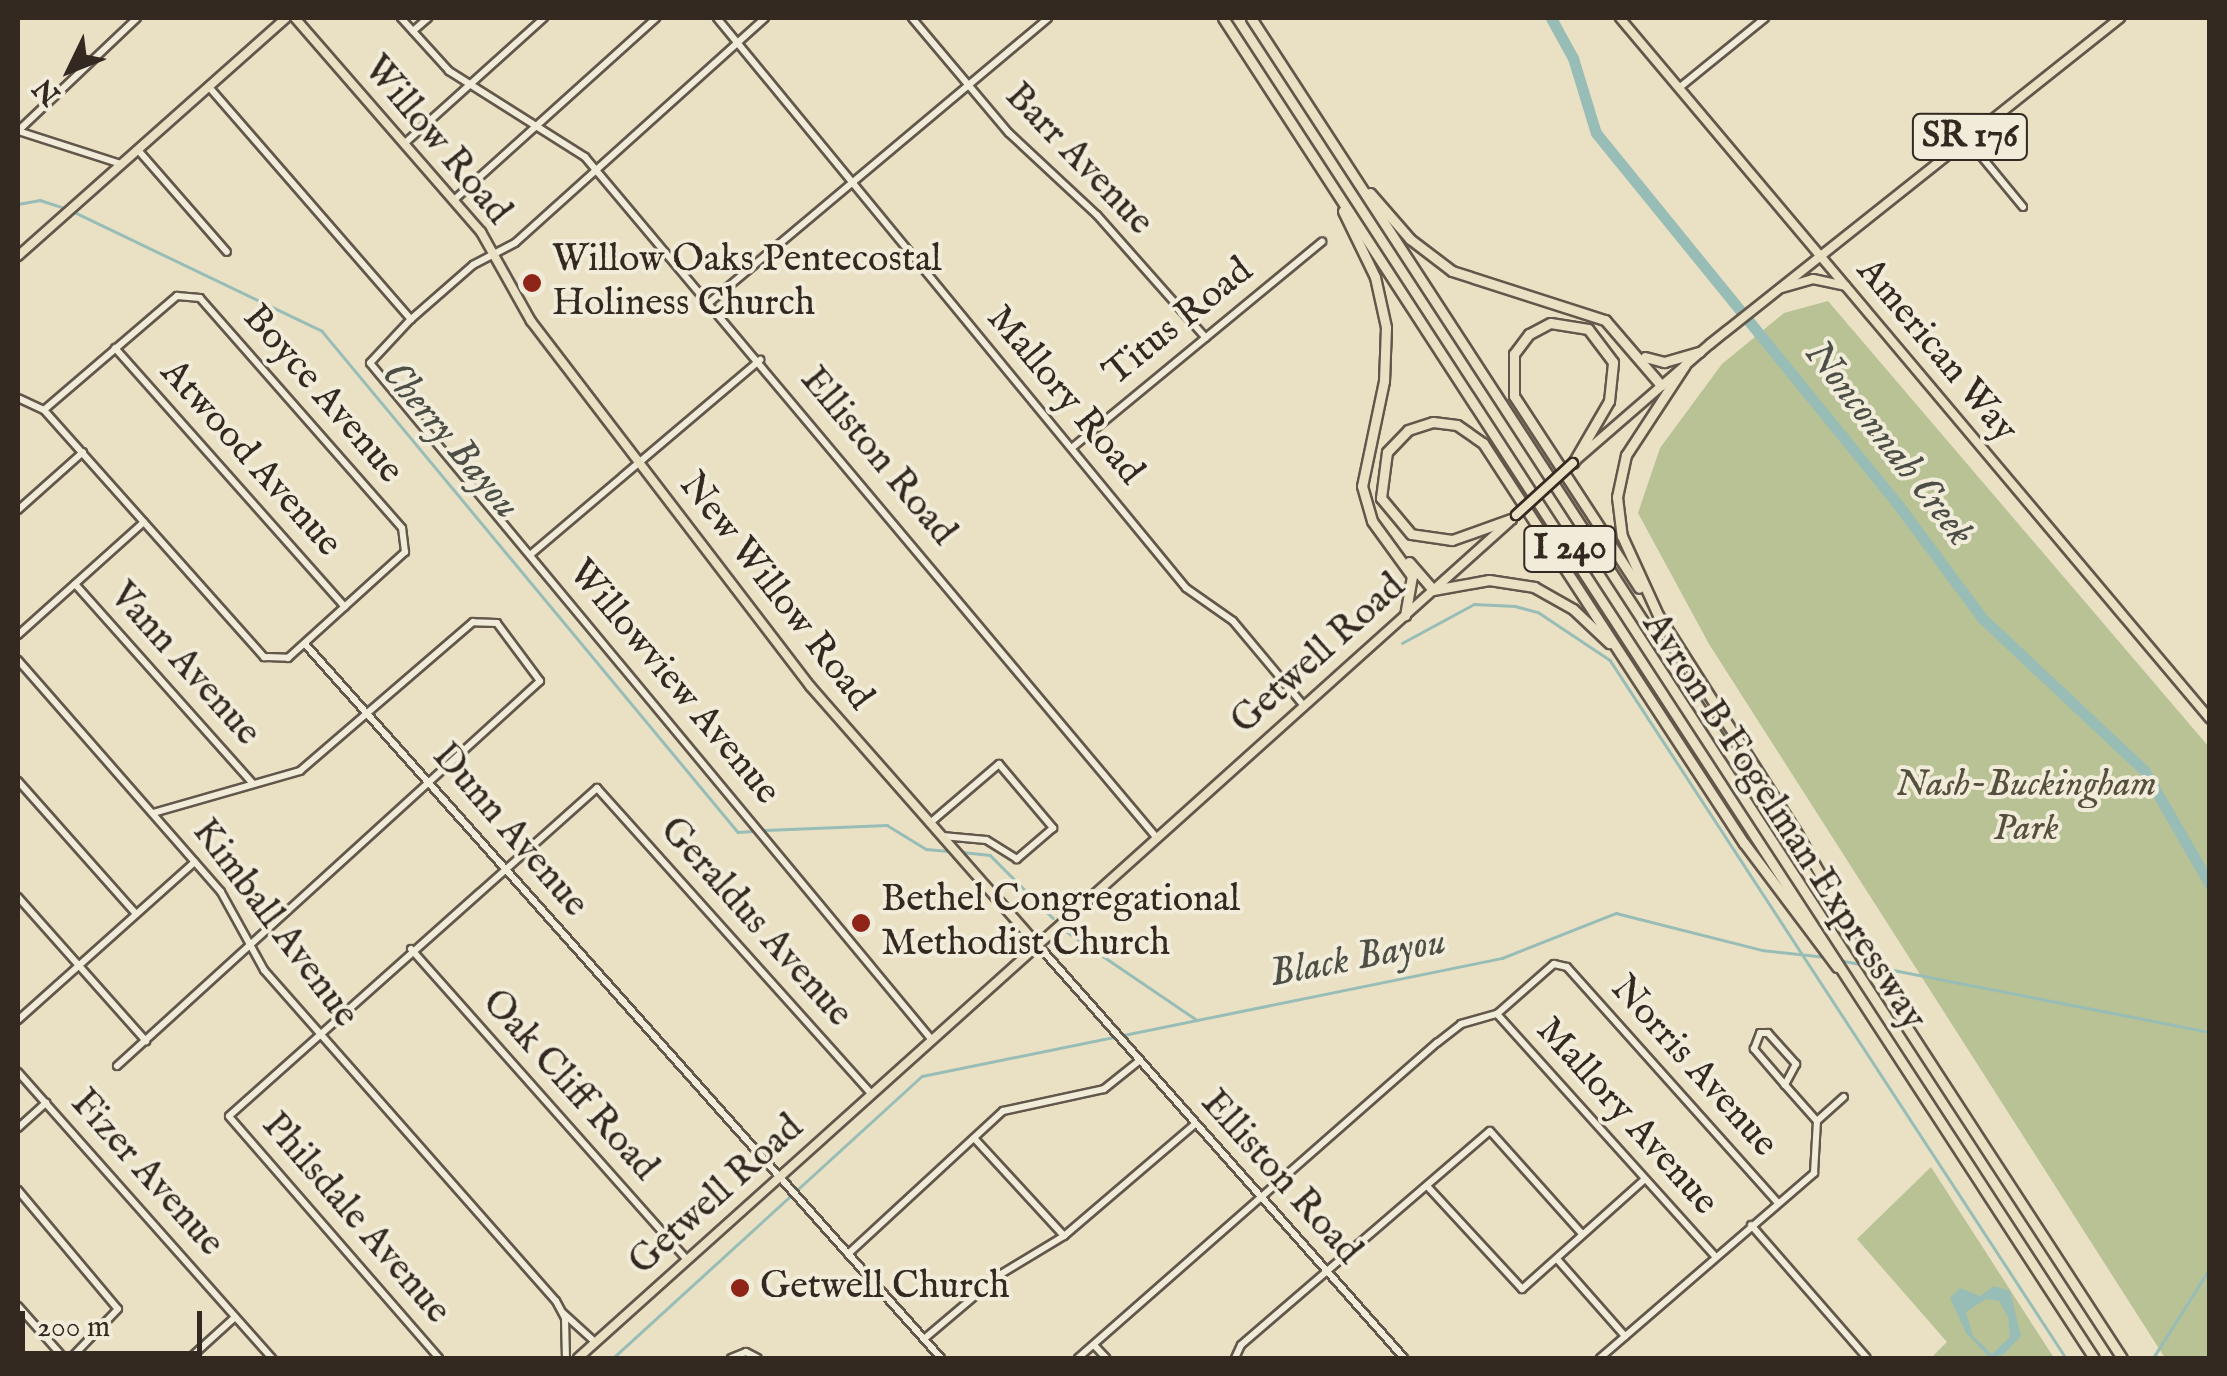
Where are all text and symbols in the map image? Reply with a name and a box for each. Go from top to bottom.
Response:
north arrow [20,20,120,120]
street label: Willow Road [352,47,520,235]
text: N [27,70,69,112]
street label: Barr Avenue [994,74,1162,246]
road number: SR 176 [1910,107,2030,167]
place label: Willow Oaks Pentecostal Holiness Church [552,238,942,328]
street label: Titus Road [1095,249,1263,397]
street label: American Way [1846,250,2026,452]
marker: Willow Oaks Pentecostal Holiness Church [521,272,543,294]
street label: Boyce Avenue [232,296,412,494]
street label: Mallory Road [976,297,1152,495]
water label: Nonconnah Creek [1793,331,1983,557]
street label: Atwood Avenue [150,351,350,567]
water label: Cherry Bayou [370,352,530,530]
street label: Elliston Road [789,359,965,555]
street label: New Willow Road [668,464,882,720]
road number: I 240 [1522,519,1618,579]
street label: Willowview Avenue [557,551,789,815]
street label: Getwell Road [1223,565,1415,745]
street label: Vann Avenue [99,574,269,756]
street label: Avron B Fogelman Expressway [1631,605,1935,1039]
street label: Dunn Avenue [421,735,597,927]
park label: Nash-Buckingham Park [1895,763,2157,852]
street label: Geraldus Avenue [649,809,861,1037]
street label: Kimball Avenue [181,811,367,1037]
place label: Bethel Congregational Methodist Church [881,878,1240,968]
marker: Bethel Congregational Methodist Church [850,912,872,934]
water label: Black Bayou [1266,918,1450,1000]
street label: Norris Avenue [1600,967,1786,1167]
street label: Oak Cliff Road [471,981,667,1191]
street label: Mallory Avenue [1525,1009,1727,1225]
street label: Fizer Avenue [60,1082,232,1266]
street label: Elliston Road [1190,1082,1370,1274]
street label: Philsdale Avenue [251,1104,459,1334]
street label: Getwell Road [621,1106,813,1286]
place label: Getwell Church [760,1265,1009,1311]
marker: Getwell Church [729,1277,751,1299]
scale bar [25,1291,208,1353]
text: 200 m [37,1309,110,1347]

